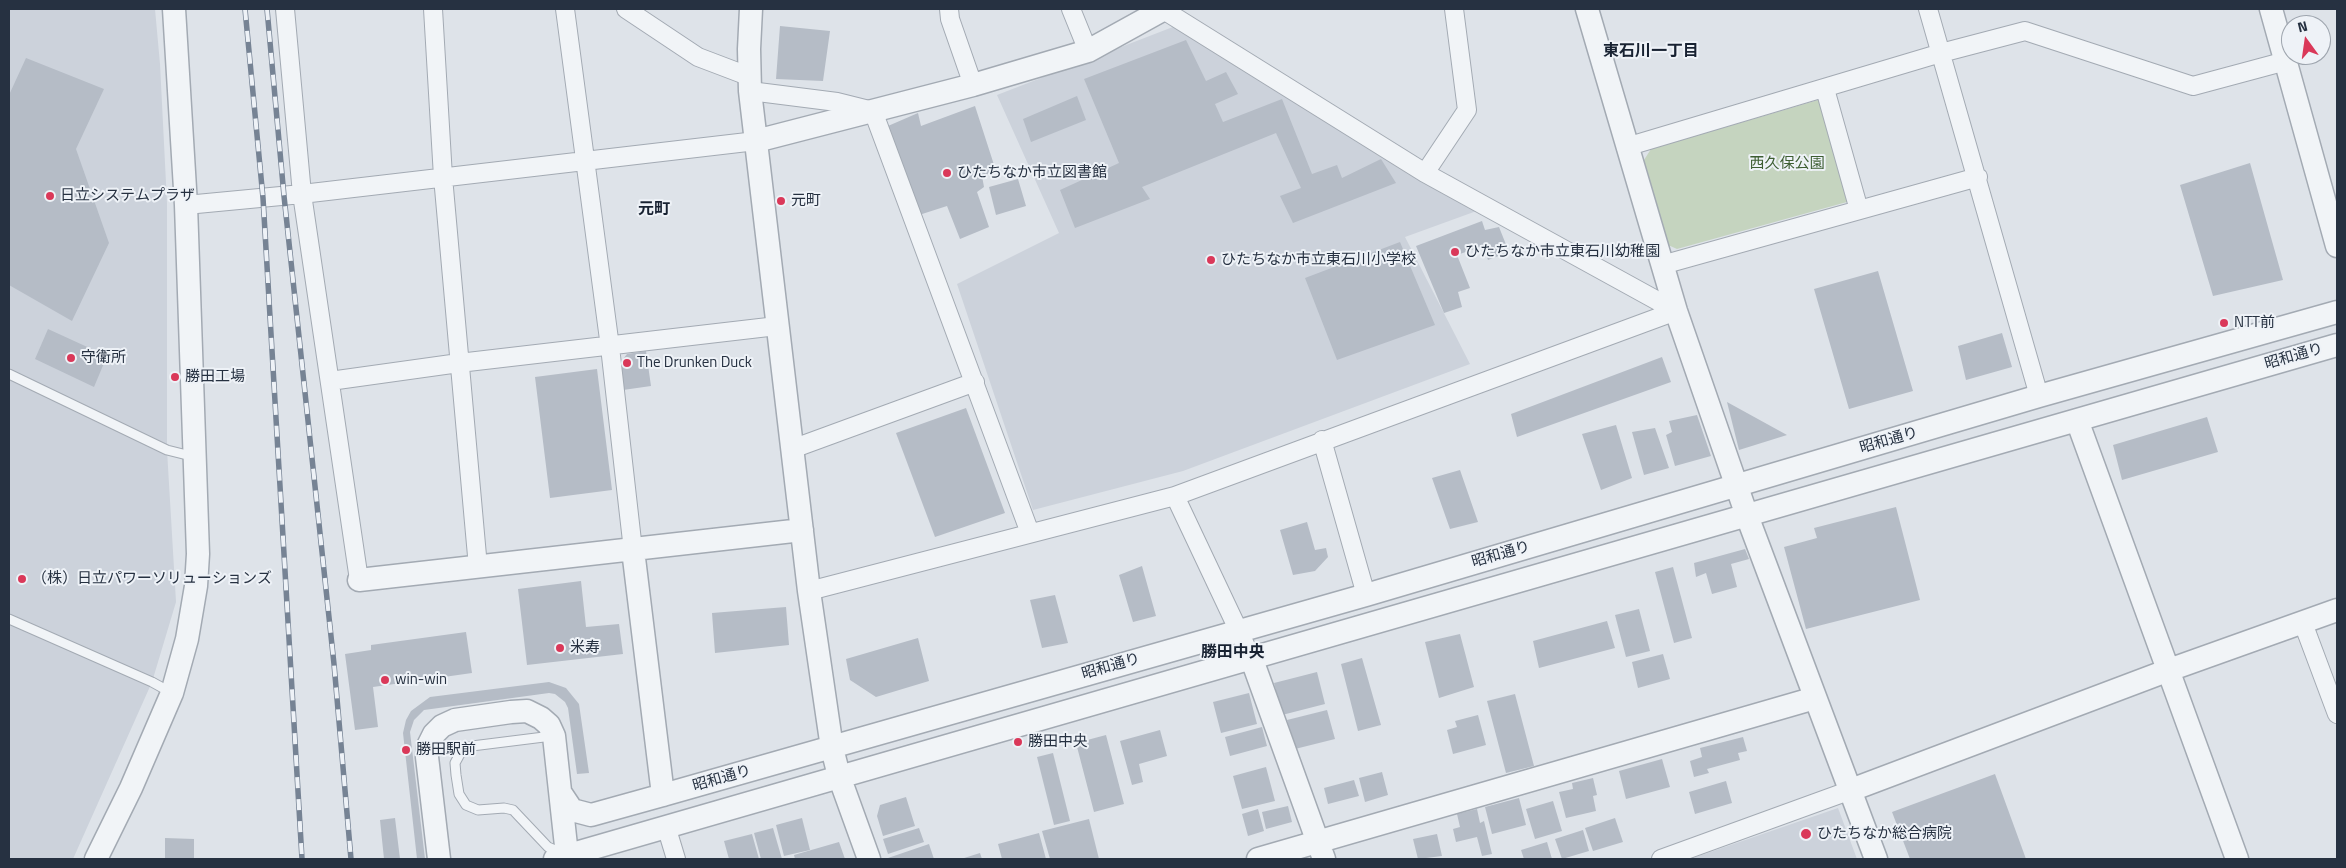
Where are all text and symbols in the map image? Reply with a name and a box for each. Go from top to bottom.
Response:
north arrow [2281,15,2331,65]
text: N [2295,15,2310,37]
district label: 東石川一丁目 [1603,42,1699,62]
park label: 西久保公園 [1750,155,1824,173]
place label: ひたちなか市立図書館 [957,164,1107,182]
marker: ひたちなか市立図書館 [941,167,953,179]
place label: 日立システムプラザ [60,187,195,205]
marker: 日立システムプラザ [44,190,56,202]
place label: 元町 [791,192,821,210]
marker: 元町 [775,195,787,207]
district label: 元町 [638,200,670,220]
place label: ひたちなか市立東石川幼稚園 [1465,243,1660,261]
marker: ひたちなか市立東石川幼稚園 [1449,246,1461,258]
place label: ひたちなか市立東石川小学校 [1221,251,1416,269]
marker: ひたちなか市立東石川小学校 [1205,254,1217,266]
place label: NTT前 [2234,314,2275,332]
marker: NTT前 [2218,317,2230,329]
street label: 昭和通り [2263,340,2325,374]
place label: 守衛所 [81,349,126,367]
marker: 守衛所 [65,352,77,364]
place label: The Drunken Duck [637,354,752,372]
marker: The Drunken Duck [621,357,633,369]
place label: 勝田工場 [185,368,245,386]
marker: 勝田工場 [169,371,181,383]
street label: 昭和通り [1858,424,1920,458]
street label: 昭和通り [1470,538,1532,572]
place label: （株）日立パワーソリューションズ [32,570,272,588]
marker: （株）日立パワーソリューションズ [16,573,28,585]
place label: 米寿 [570,639,600,657]
marker: 米寿 [554,642,566,654]
district label: 勝田中央 [1201,643,1265,663]
street label: 昭和通り [1080,650,1142,684]
place label: win-win [395,671,447,689]
marker: win-win [379,674,391,686]
place label: 勝田中央 [1028,733,1088,751]
marker: 勝田中央 [1012,736,1024,748]
place label: 勝田駅前 [416,741,476,759]
marker: 勝田駅前 [400,744,412,756]
street label: 昭和通り [691,762,753,796]
place label: ひたちなか総合病院 [1817,825,1952,843]
marker: ひたちなか総合病院 [1799,827,1813,841]

